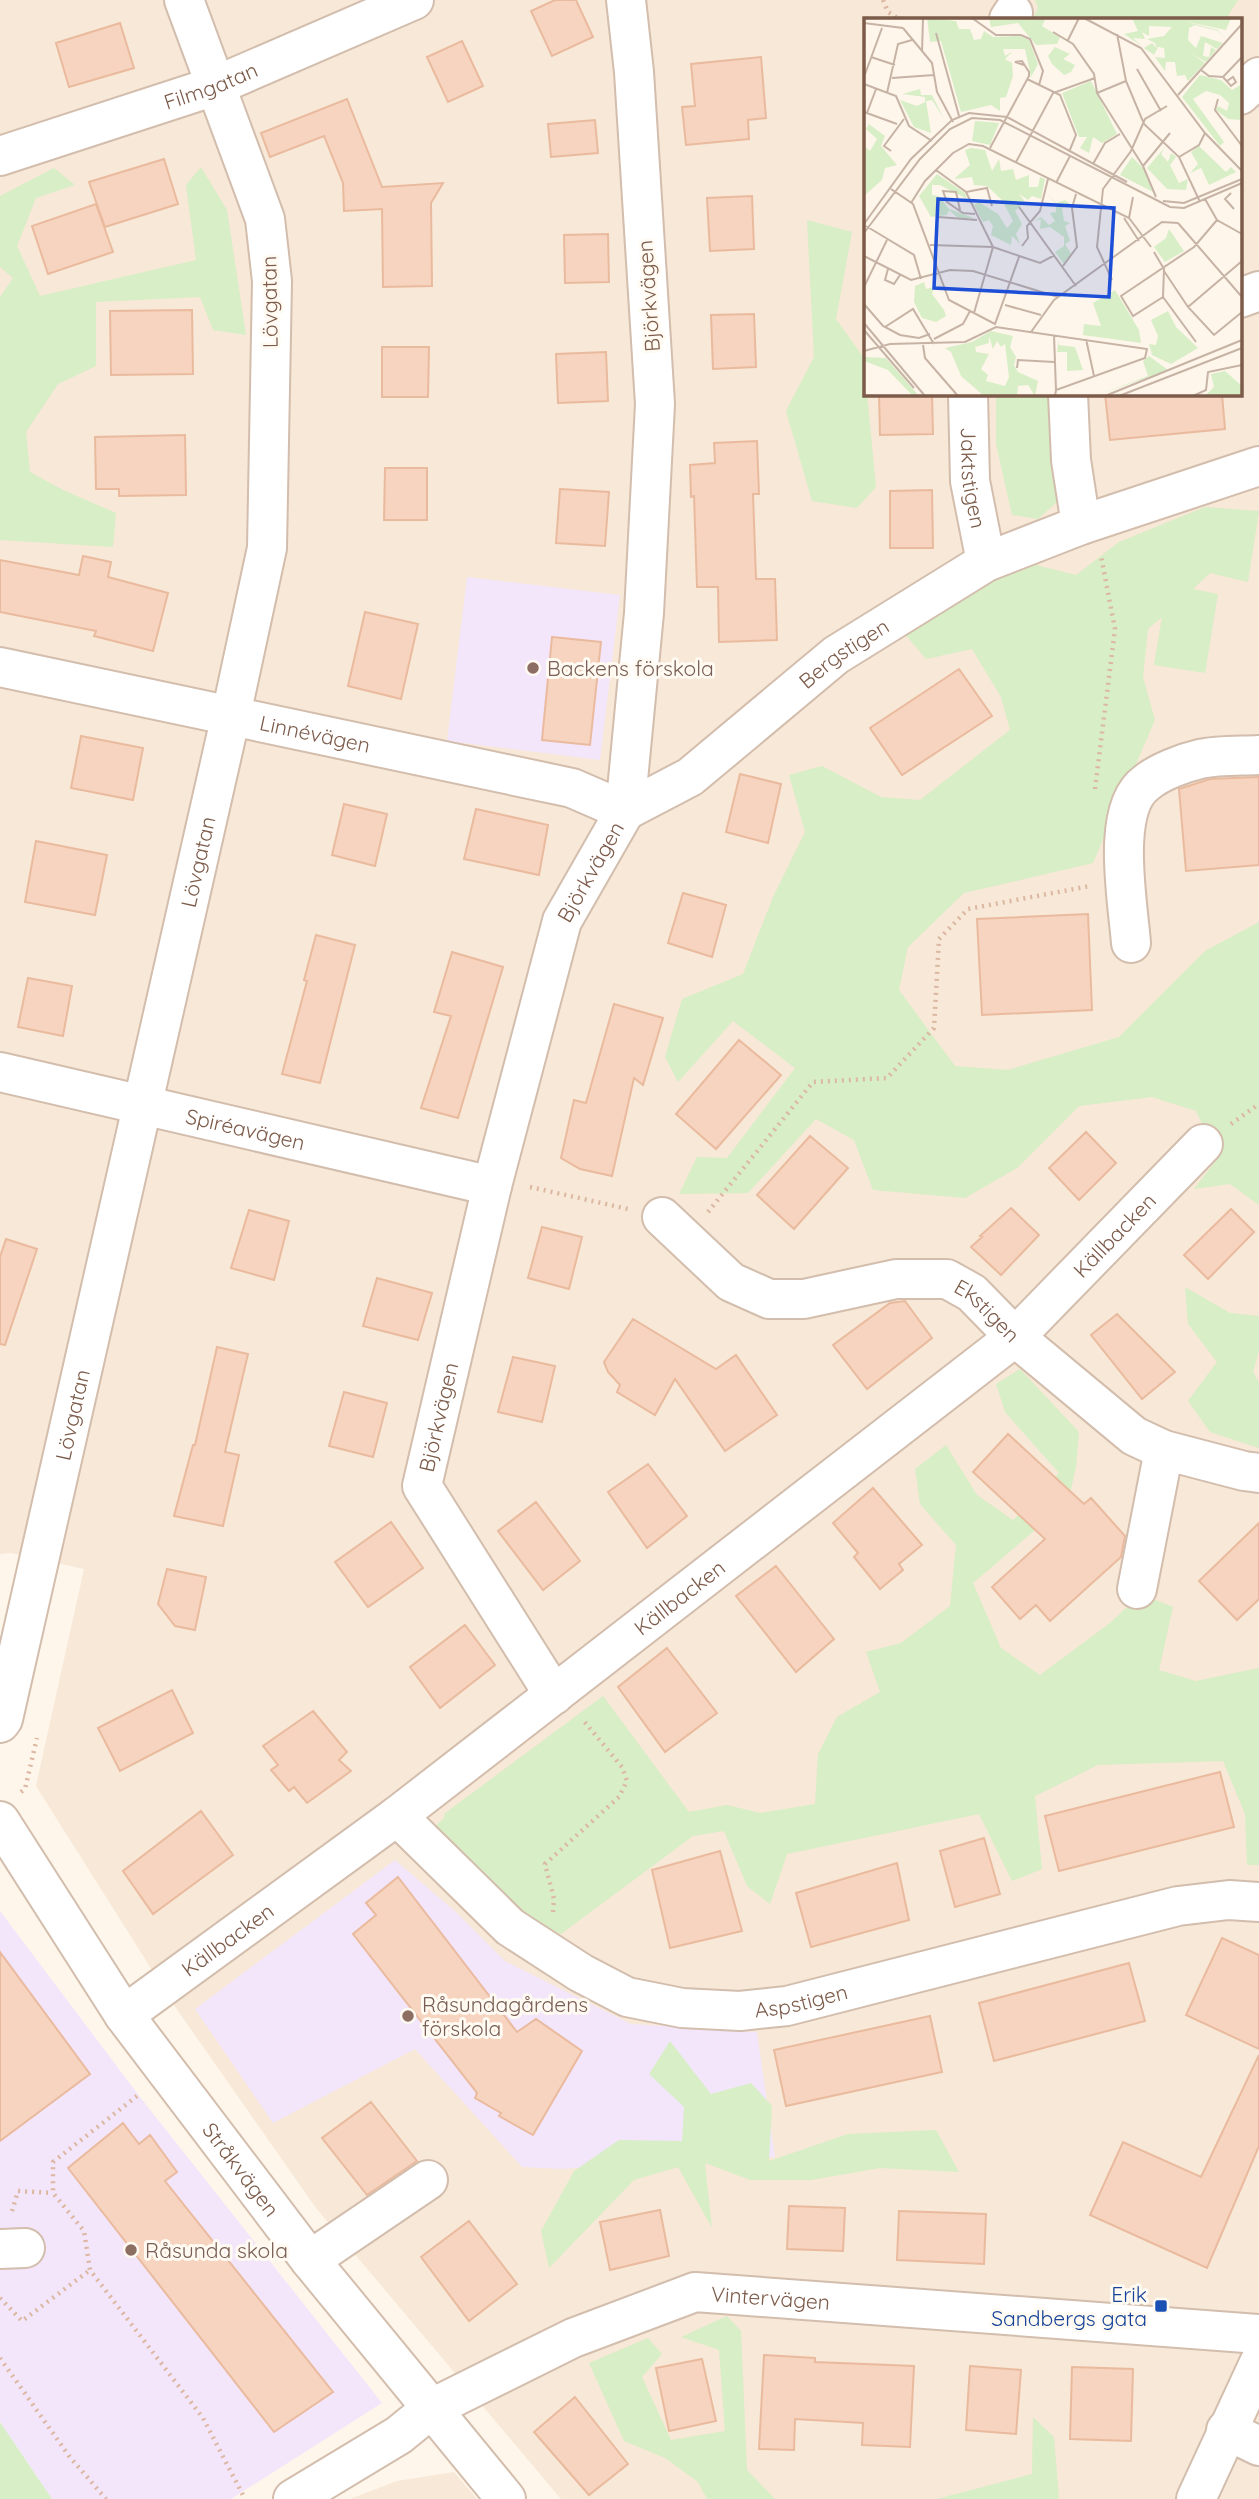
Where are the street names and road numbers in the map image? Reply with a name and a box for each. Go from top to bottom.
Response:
street label: Filmgatan [160,56,261,115]
street label: Björkvägen [631,239,665,353]
street label: Lövgatan [255,256,283,348]
street label: Jaktstigen [956,427,992,530]
street label: Bergstigen [793,613,893,694]
street label: Linnévägen [257,709,373,758]
street label: Lövgatan [175,814,221,910]
street label: Björkvägen [551,817,629,927]
street label: Spiréavägen [183,1102,308,1155]
street label: Källbacken [1067,1187,1161,1283]
street label: Ekstigen [950,1273,1026,1347]
street label: Björkvägen [413,1360,463,1474]
street label: Lövgatan [49,1367,95,1463]
street label: Källbacken [629,1554,730,1640]
street label: Källbacken [176,1897,279,1982]
street label: Aspstigen [753,1978,850,2022]
street label: Stråkvägen [197,2117,285,2221]
street label: Vintervägen [710,2280,831,2315]

